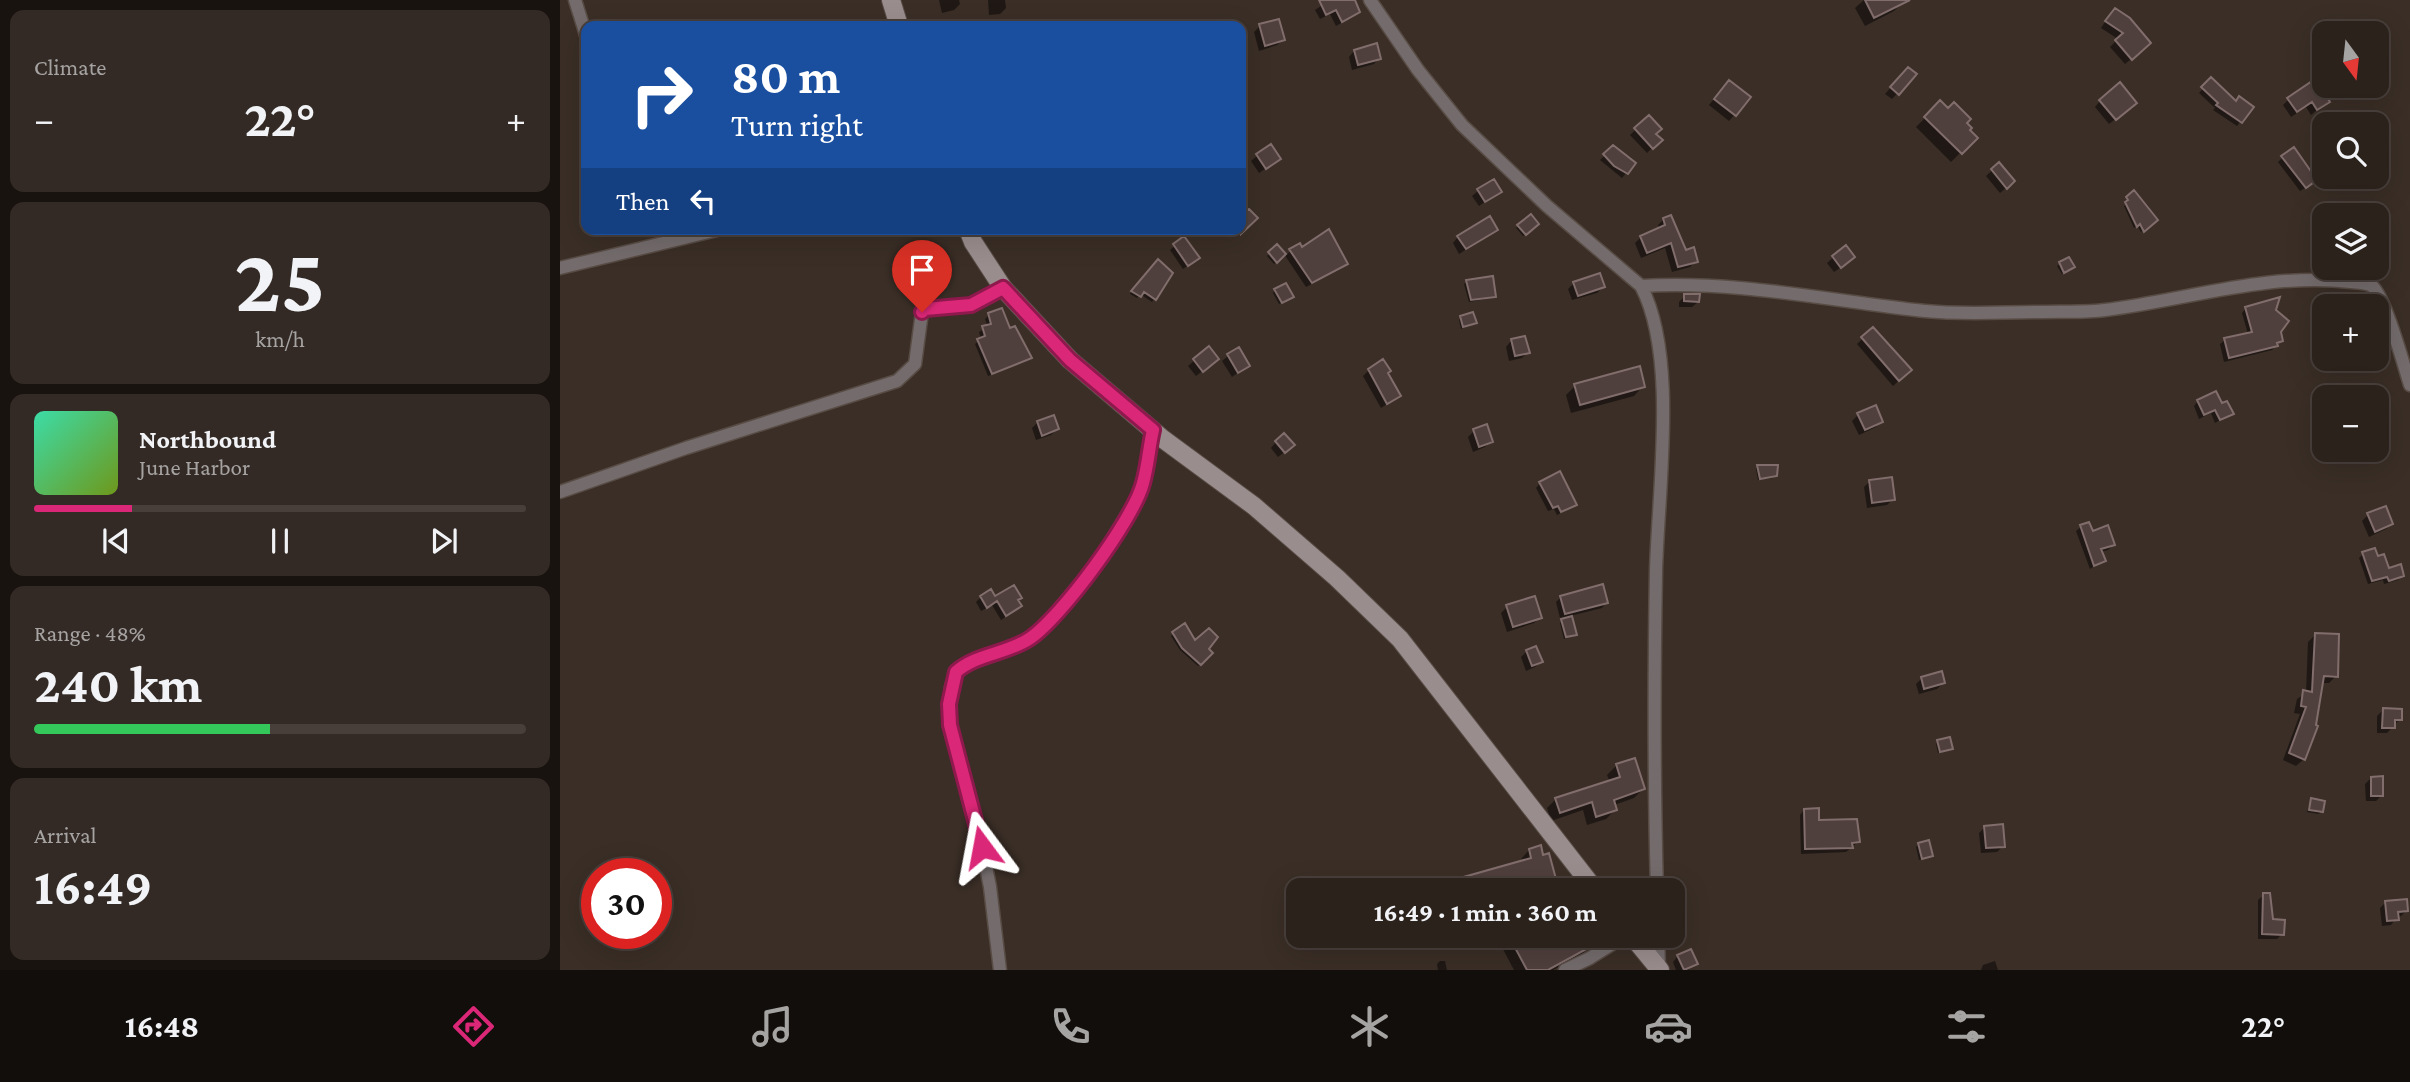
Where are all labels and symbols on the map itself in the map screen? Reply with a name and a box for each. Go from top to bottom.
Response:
north arrow [2312,21,2389,98]
pin [892,240,952,312]
position arrow [945,810,1019,884]
speed limit sign: 30 [581,858,672,949]

